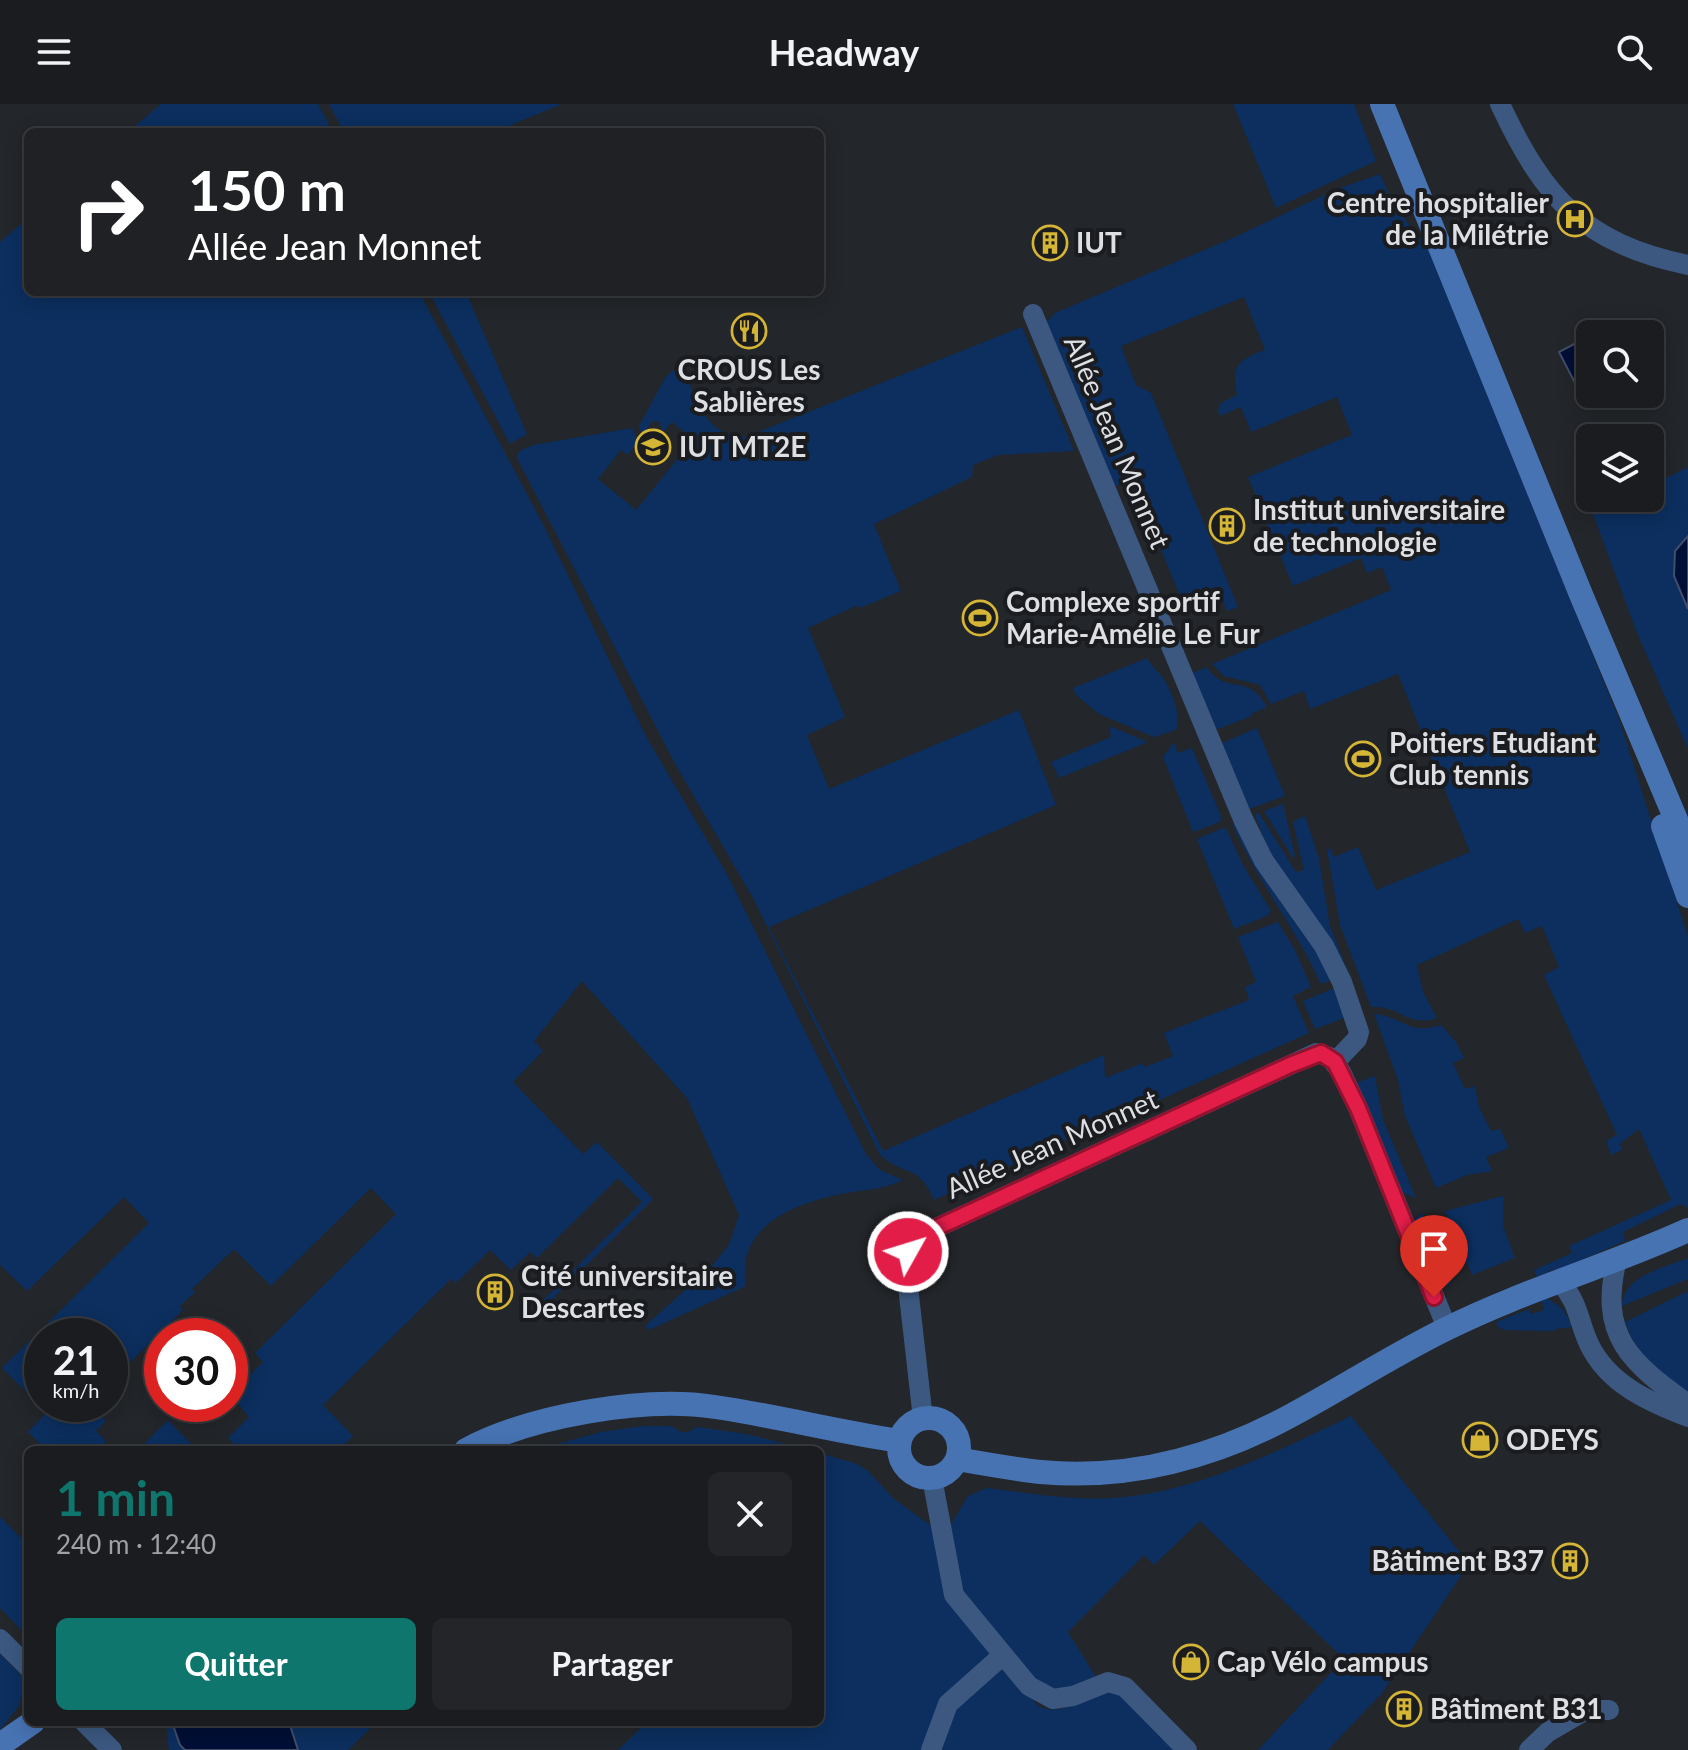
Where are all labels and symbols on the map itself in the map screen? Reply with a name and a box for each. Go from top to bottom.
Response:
place label: Centre hospitalier de la Milétrie [1327,185,1550,251]
hospital icon: Centre hospitalier de la Milétrie [1556,200,1594,238]
building icon: IUT [1031,224,1069,262]
place label: IUT [1076,225,1122,259]
restaurant icon: CROUS Les Sablières [730,312,768,350]
street label: Allée Jean Monnet [1058,330,1178,553]
place label: CROUS Les Sablières [678,352,820,418]
school or university icon: IUT MT2E [634,428,672,466]
place label: IUT MT2E [679,429,806,463]
place label: Institut universitaire de technologie [1253,492,1505,558]
building icon: Institut universitaire de technologie [1208,507,1246,545]
place label: Complexe sportif Marie-Amélie Le Fur [1006,584,1260,650]
sports icon: Complexe sportif Marie-Amélie Le Fur [961,599,999,637]
place label: Poitiers Etudiant Club tennis [1389,725,1597,791]
sports icon: Poitiers Etudiant Club tennis [1344,740,1382,778]
street label: Allée Jean Monnet [940,1081,1163,1205]
position arrow [866,1210,950,1294]
pin [1400,1215,1468,1297]
place label: Cité universitaire Descartes [521,1258,733,1324]
building icon: Cité universitaire Descartes [476,1273,514,1311]
speed limit sign: 30 [144,1318,248,1422]
shop icon: ODEYS [1461,1421,1499,1459]
place label: ODEYS [1506,1422,1599,1456]
building icon: Bâtiment B37 [1551,1542,1589,1580]
place label: Bâtiment B37 [1372,1543,1544,1577]
shop icon: Cap Vélo campus [1172,1643,1210,1681]
place label: Cap Vélo campus [1217,1644,1429,1678]
building icon: Bâtiment B31 [1385,1690,1423,1728]
place label: Bâtiment B31 [1430,1691,1602,1725]

